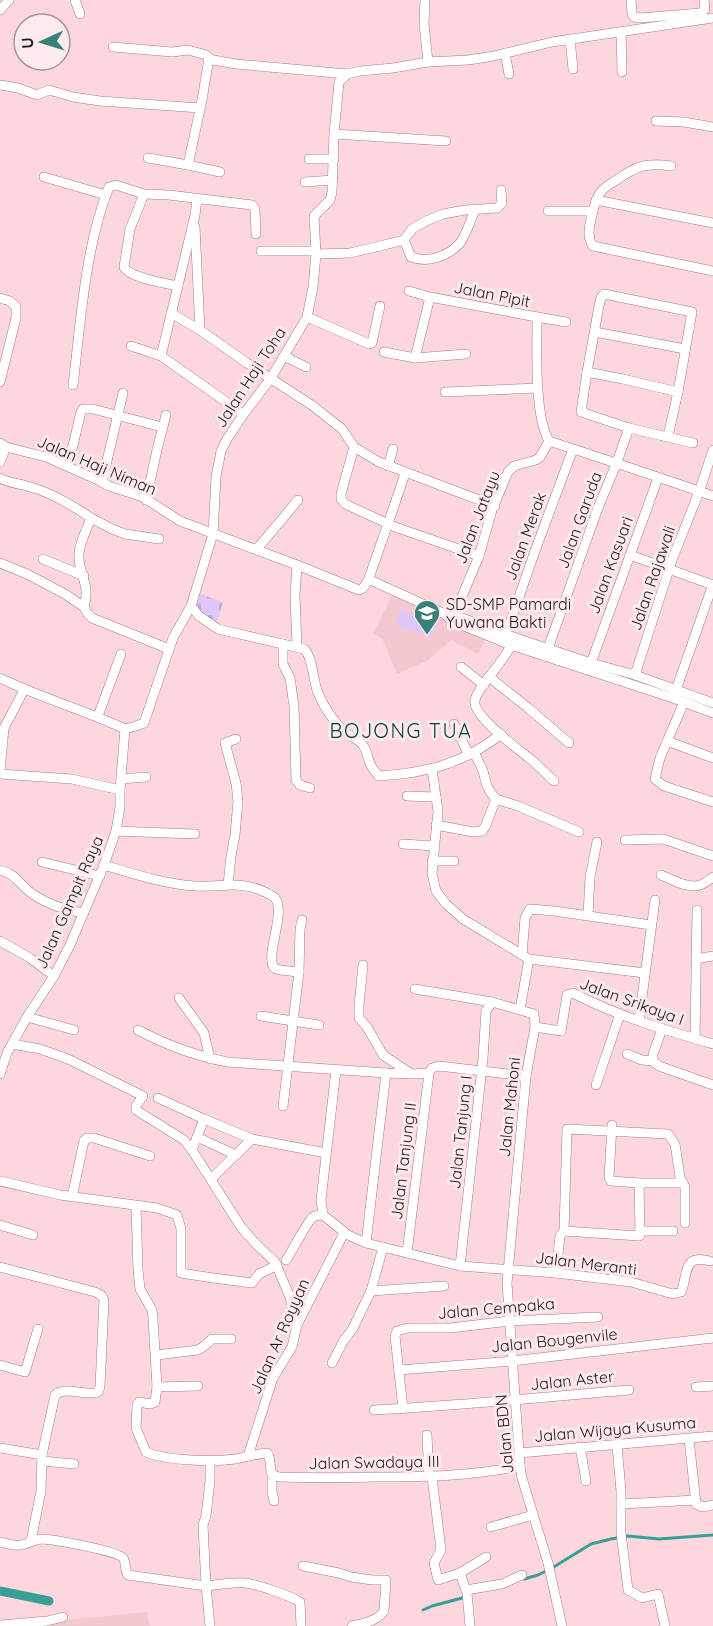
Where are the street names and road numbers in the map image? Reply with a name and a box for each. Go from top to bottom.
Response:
street label: Jalan Pipit [452,277,532,311]
street label: Jalan Haji Toha [210,323,290,431]
street label: Jalan Haji Niman [34,431,160,499]
street label: Jalan Jatayu [450,468,504,566]
street label: Jalan Garuda [552,469,606,571]
street label: Jalan Merak [500,489,550,583]
street label: Jalan Kasuari [583,514,637,616]
street label: Jalan Rajawali [625,523,679,633]
street label: Jalan Gampit Raya [31,832,107,972]
street label: Jalan Srikaya I [577,973,687,1029]
street label: Jalan Mahoni [494,1056,524,1158]
street label: Jalan Tanjung I [444,1074,476,1190]
street label: Jalan Tanjung II [386,1101,420,1221]
street label: Jalan Meranti [534,1247,638,1279]
street label: Jalan Ar Royyan [245,1275,313,1397]
street label: Jalan Cempaka [437,1293,555,1323]
street label: Jalan Bougenvile [490,1323,618,1357]
street label: Jalan Aster [529,1366,615,1394]
street label: Jalan BDN [491,1394,517,1474]
street label: Jalan Wijaya Kusuma [533,1412,697,1446]
street label: Jalan Swadaya III [308,1451,440,1473]

